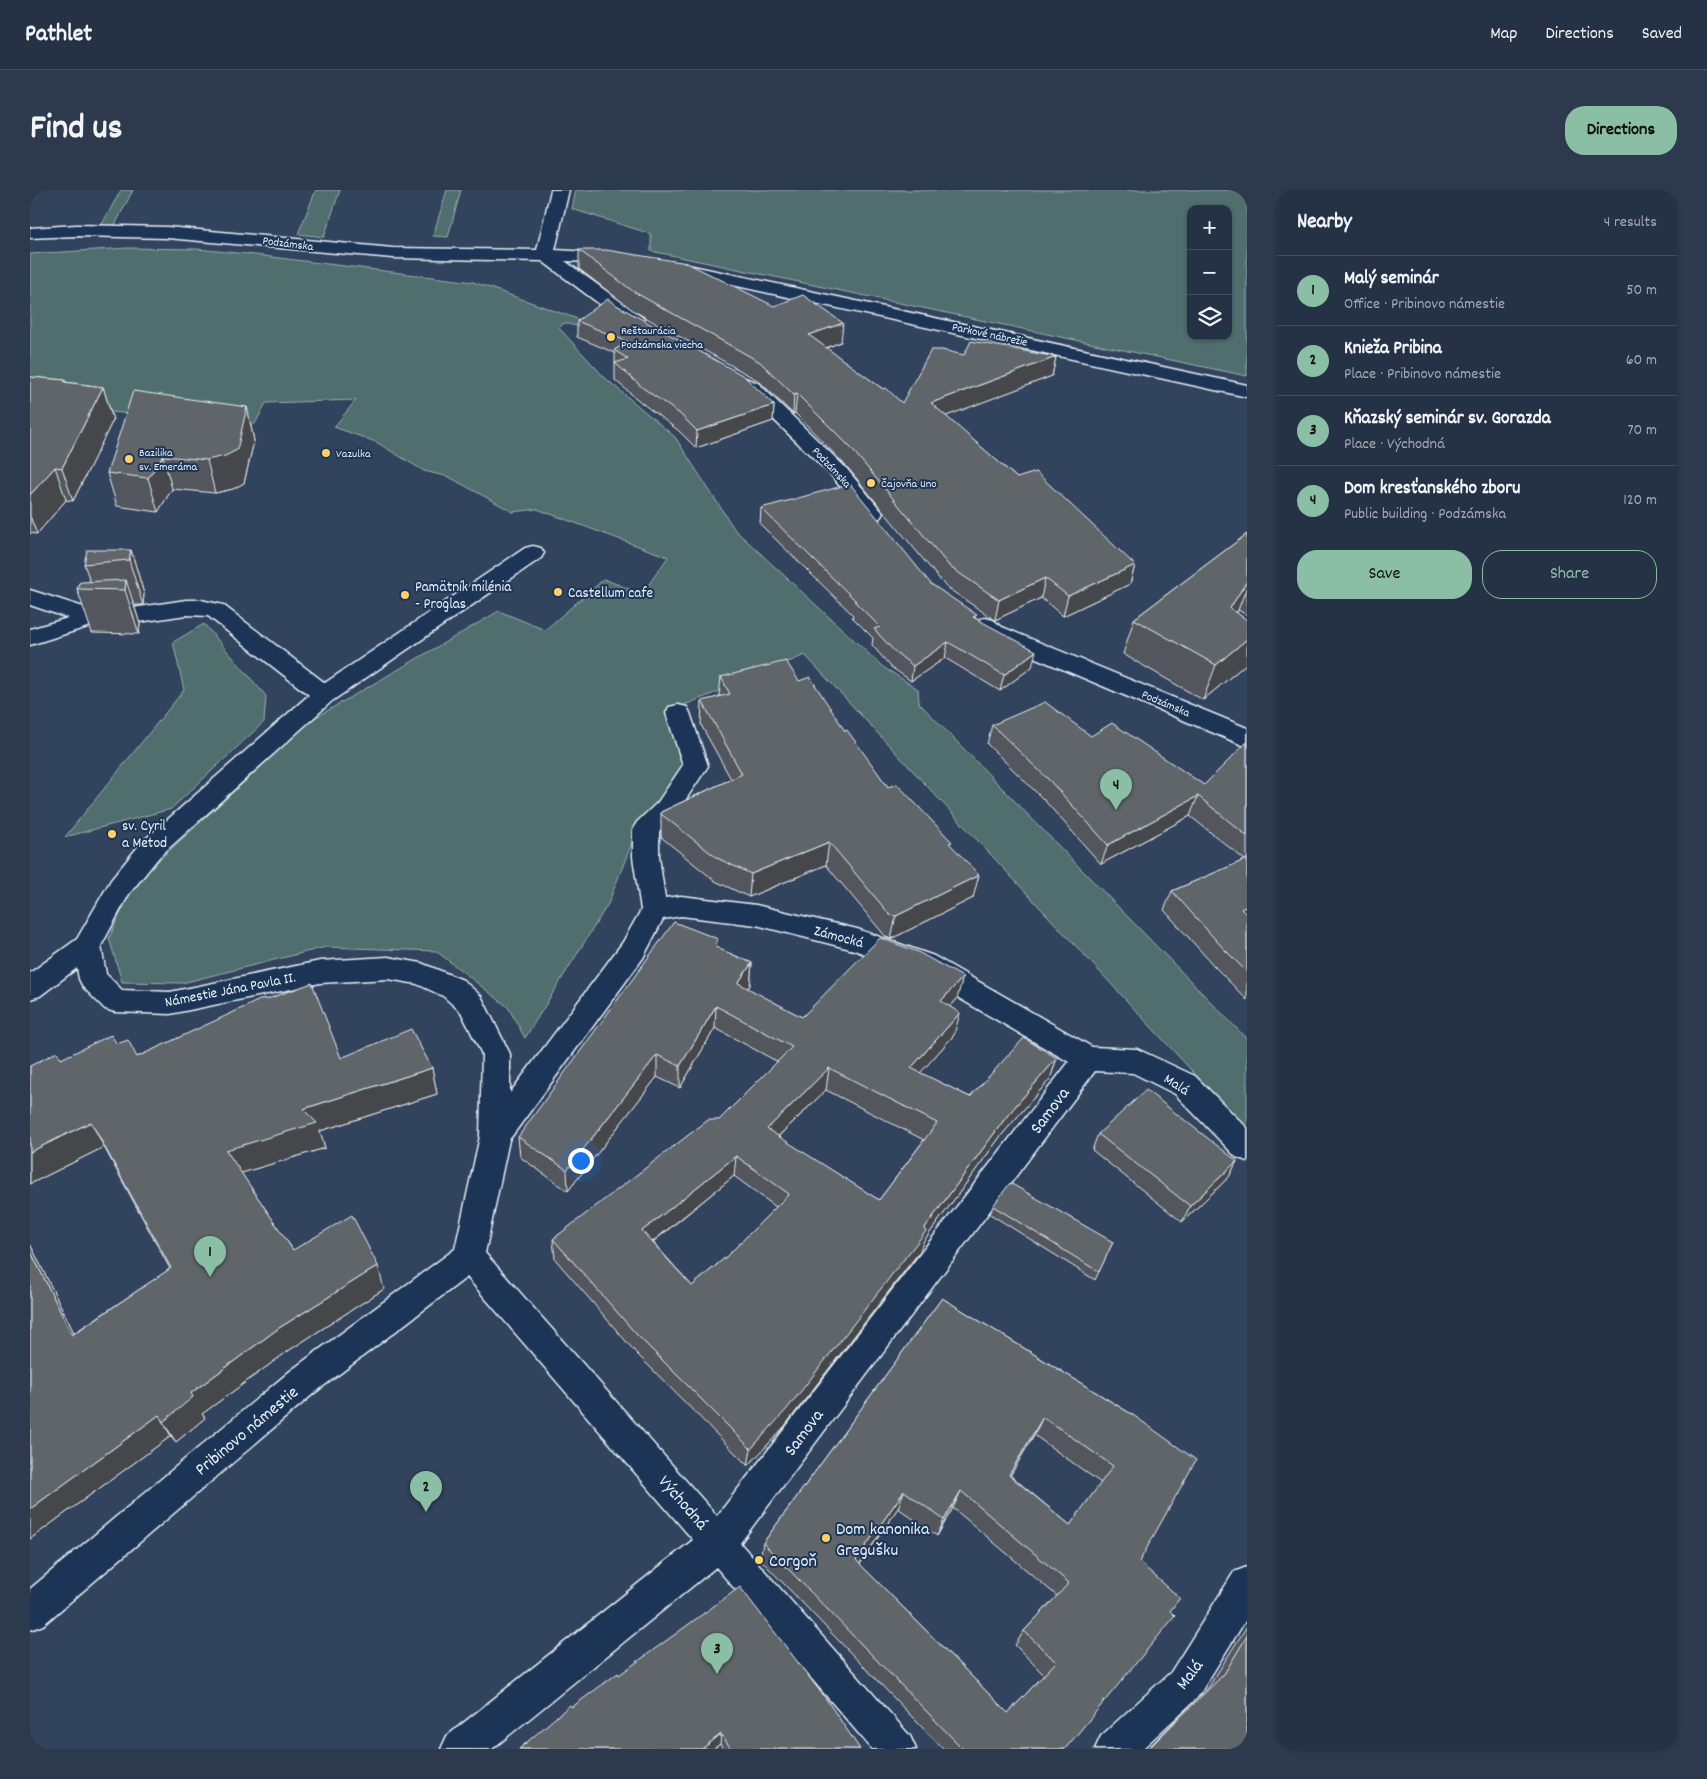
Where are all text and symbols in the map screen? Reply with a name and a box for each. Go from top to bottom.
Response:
text: Pathlet [25,18,92,52]
text: Map [1490,22,1517,47]
text: Directions [1545,22,1614,47]
text: Saved [1642,22,1682,47]
text: Find us [30,105,122,155]
button: Directions [1565,106,1677,155]
map controls [1187,205,1232,340]
button: + [1187,205,1232,250]
text: Nearby [1297,208,1352,238]
text: 4 results [1604,211,1657,234]
street label: Podzámska [262,233,314,256]
button: − [1187,250,1232,295]
text: Malý seminár [1344,266,1439,293]
text: 1 [1311,279,1315,302]
text: 50 m [1626,279,1657,302]
text: Office · Pribinovo námestie [1344,293,1505,316]
button: layers [1187,295,1232,340]
street label: Parkové nábrežie [950,319,1029,352]
place label: Reštaurácia Podzámska viecha [621,323,703,354]
marker: Reštaurácia Podzámska viecha [605,331,617,343]
text: Knieža Pribina [1344,336,1442,363]
text: 2 [1310,349,1317,372]
text: 60 m [1626,349,1657,372]
text: Place · Pribinovo námestie [1344,363,1501,386]
text: Kňazský seminár sv. Gorazda [1344,406,1551,433]
text: 3 [1309,419,1317,442]
text: 70 m [1627,419,1657,442]
text: Place · Východná [1344,433,1445,456]
street label: Podzámska [807,444,855,493]
place label: Bazilika sv. Emeráma [139,445,197,476]
place label: Vazulka [336,446,371,463]
marker: Vazulka [320,447,332,459]
marker: Bazilika sv. Emeráma [123,453,135,465]
place label: Čajovňa Uno [881,476,937,493]
text: Dom kresťanského zboru [1344,476,1520,503]
marker: Čajovňa Uno [865,477,877,489]
text: 4 [1310,489,1316,512]
text: 120 m [1623,489,1657,512]
text: Public building · Podzámska [1344,503,1506,526]
button: Save [1297,550,1472,599]
button: Share [1482,550,1657,599]
place label: Pamätník milénia - Proglas [415,577,512,616]
place label: Castellum cafe [568,583,654,605]
marker: Castellum cafe [552,586,564,598]
marker: Pamätník milénia - Proglas [399,589,411,601]
street label: Podzámska [1139,687,1192,722]
pin: 4 [1100,769,1132,810]
place label: sv. Cyril a Metod [122,816,167,855]
marker: sv. Cyril a Metod [106,828,118,840]
street label: Zámocká [811,921,866,955]
street label: Námestie Jána Pavla II. [163,968,298,1014]
street label: Malá [1159,1069,1194,1102]
street label: Samova [1025,1082,1077,1140]
your location [568,1148,594,1174]
pin: 1 [194,1236,226,1277]
street label: Pribinovo námestie [190,1381,305,1483]
street label: Samova [779,1404,831,1462]
pin: 2 [410,1471,442,1512]
street label: Východná [651,1471,713,1536]
place label: Dom kanonika Gregušku [836,1518,930,1564]
marker: Dom kanonika Gregušku [820,1532,832,1544]
place label: Corgoň [769,1550,817,1575]
marker: Corgoň [753,1554,765,1566]
pin: 3 [701,1633,733,1674]
street label: Malá [1171,1655,1211,1696]

